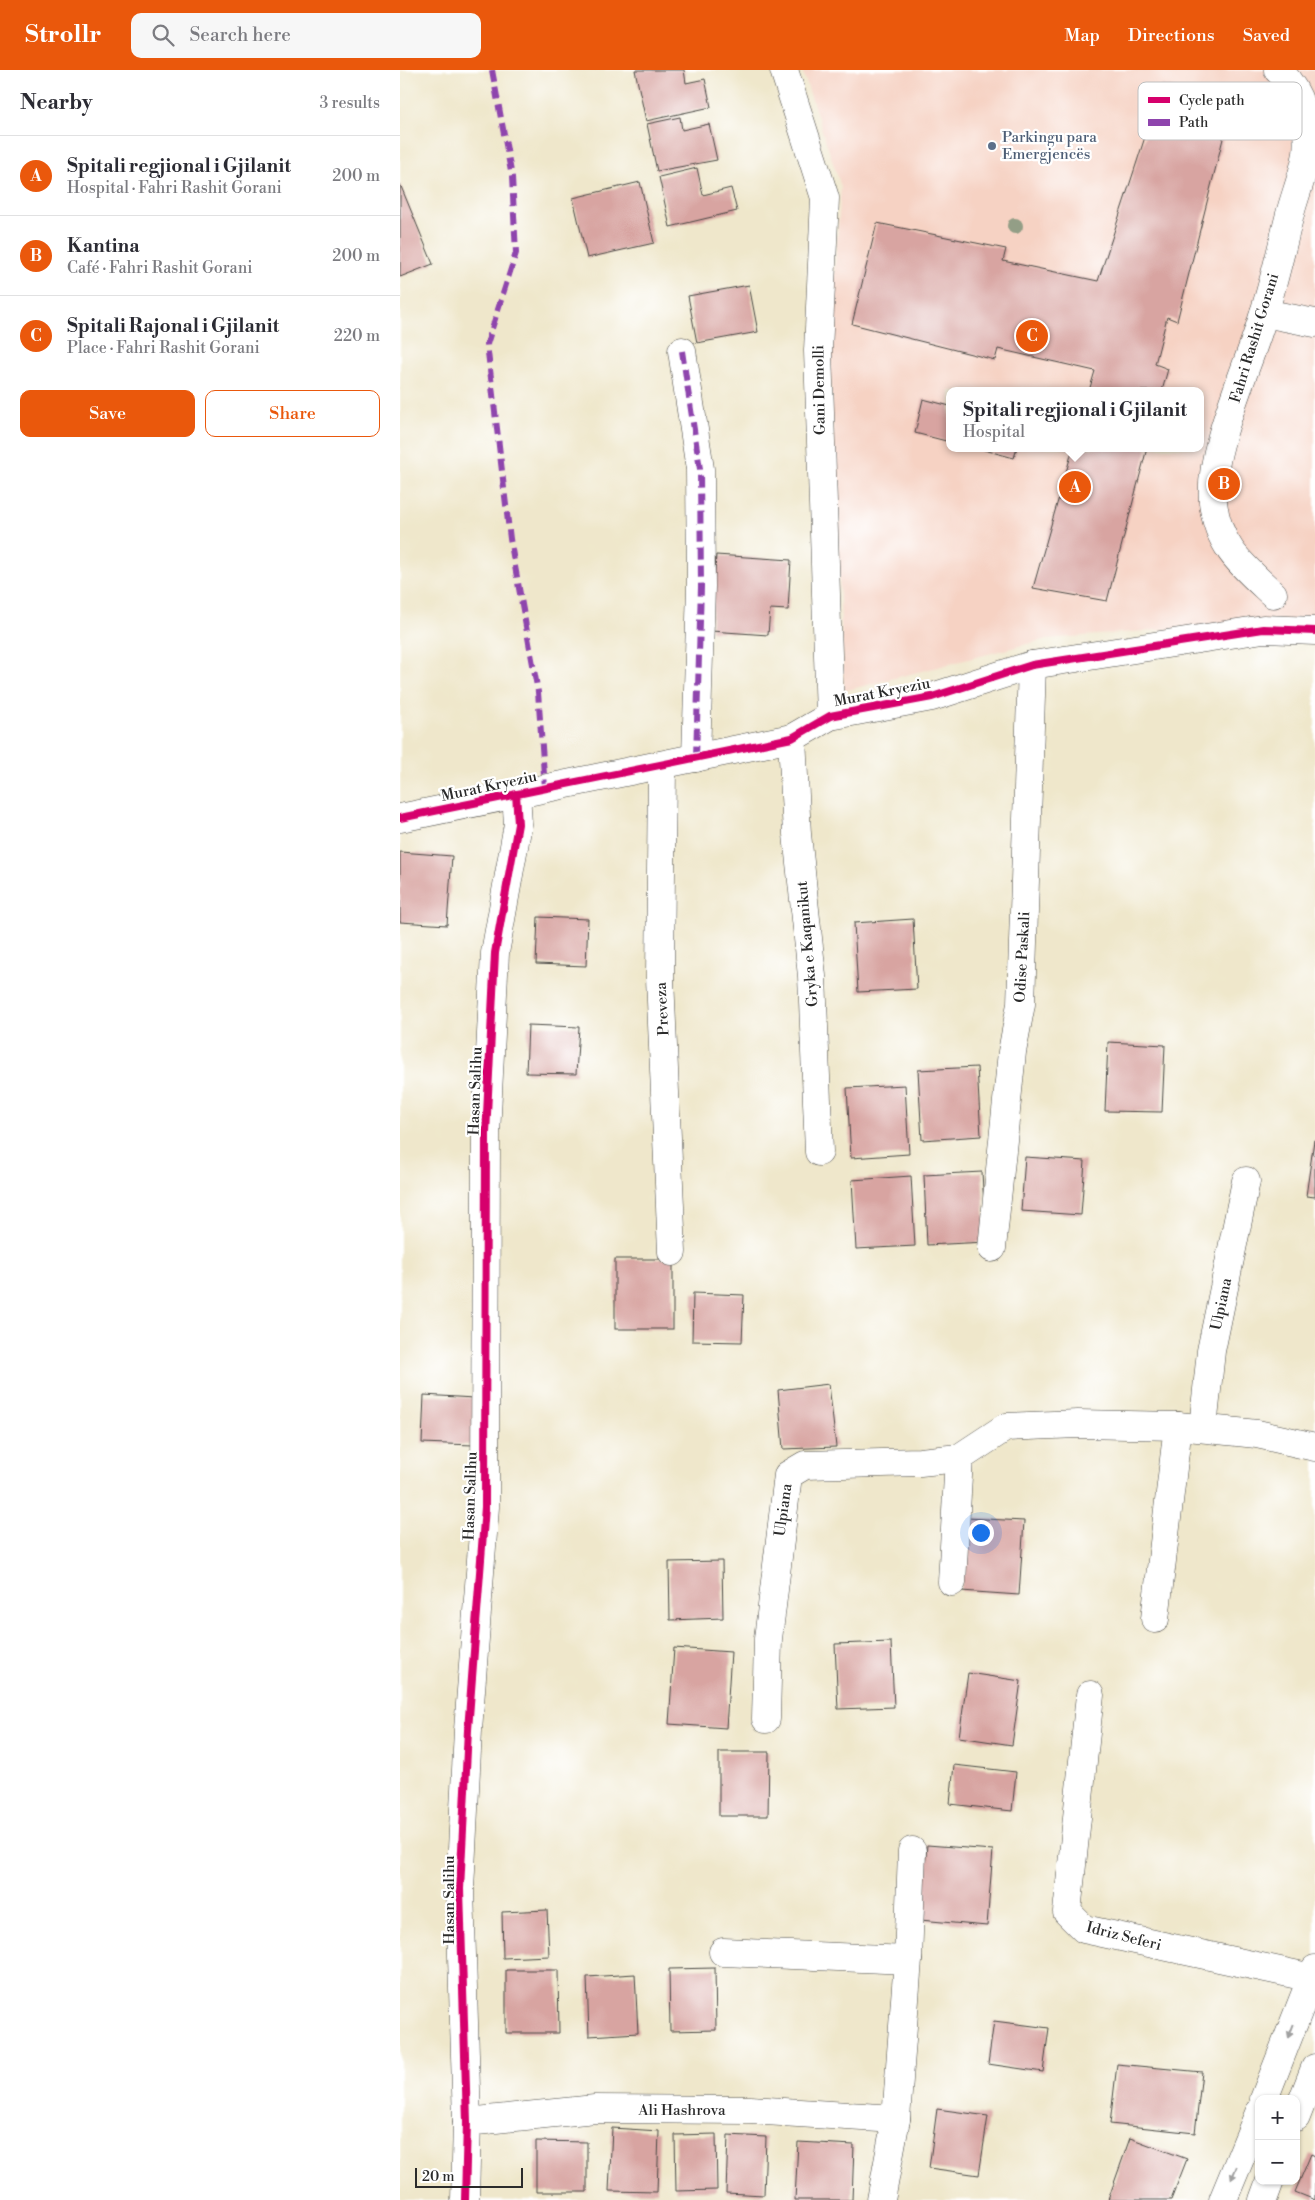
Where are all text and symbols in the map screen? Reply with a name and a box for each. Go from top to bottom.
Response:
search box [131,13,481,58]
text: Strollr [25,20,101,50]
icon: search [149,21,177,49]
text: Search here [189,23,291,47]
text: Map [1064,24,1100,47]
text: Directions [1128,24,1215,47]
text: Saved [1243,24,1290,47]
legend [1138,82,1302,140]
text: Nearby [20,90,93,116]
text: Cycle path [1179,92,1245,110]
text: 3 results [319,93,380,113]
text: Path [1179,114,1209,132]
place label: Parkingu para Emergjencës [1002,128,1097,164]
marker: Parkingu para Emergjencës [986,140,998,152]
text: Spitali regjional i Gjilanit [67,154,291,178]
text: A [30,166,42,186]
text: 200 m [332,166,380,186]
text: Hospital · Fahri Rashit Gorani [67,178,282,198]
text: Kantina [67,234,139,258]
text: B [30,246,42,266]
text: 200 m [332,246,380,266]
text: Café · Fahri Rashit Gorani [67,258,253,278]
street label: Fahri Rashit Gorani [1226,271,1283,405]
text: Spitali Rajonal i Gjilanit [67,314,279,338]
pin: C [1016,317,1048,355]
text: C [30,326,42,346]
text: 220 m [334,326,380,346]
text: Place · Fahri Rashit Gorani [67,338,260,358]
street label: Gani Demolli [809,345,830,435]
popup [946,387,1204,452]
button: Save [20,390,195,437]
button: Share [205,390,380,437]
text: Spitali regjional i Gjilanit [963,398,1187,422]
text: Hospital [963,422,1025,442]
pin: B [1208,465,1240,503]
pin: A [1059,468,1091,506]
street label: Murat Kryeziu [832,674,932,711]
street label: Murat Kryeziu [439,767,539,806]
street label: Gryka e Kaqanikut [792,879,822,1008]
street label: Odise Paskali [1011,911,1034,1003]
street label: Preveza [652,981,673,1036]
street label: Hasan Salihu [464,1046,487,1136]
street label: Ulpiana [1207,1276,1236,1332]
street label: Hasan Salihu [459,1451,482,1541]
street label: Ulpiana [770,1482,797,1538]
your location [968,1520,994,1546]
street label: Hasan Salihu [440,1855,459,1944]
street label: Idriz Seferi [1084,1918,1164,1955]
one-way arrow [1287,2023,1294,2038]
map controls [1255,2095,1300,2185]
button: + [1255,2095,1300,2140]
street label: Ali Hashrova [637,2101,726,2120]
button: − [1255,2140,1300,2185]
scale bar [415,2165,522,2188]
one-way arrow [1230,2165,1238,2180]
text: 20 m [422,2168,454,2186]

